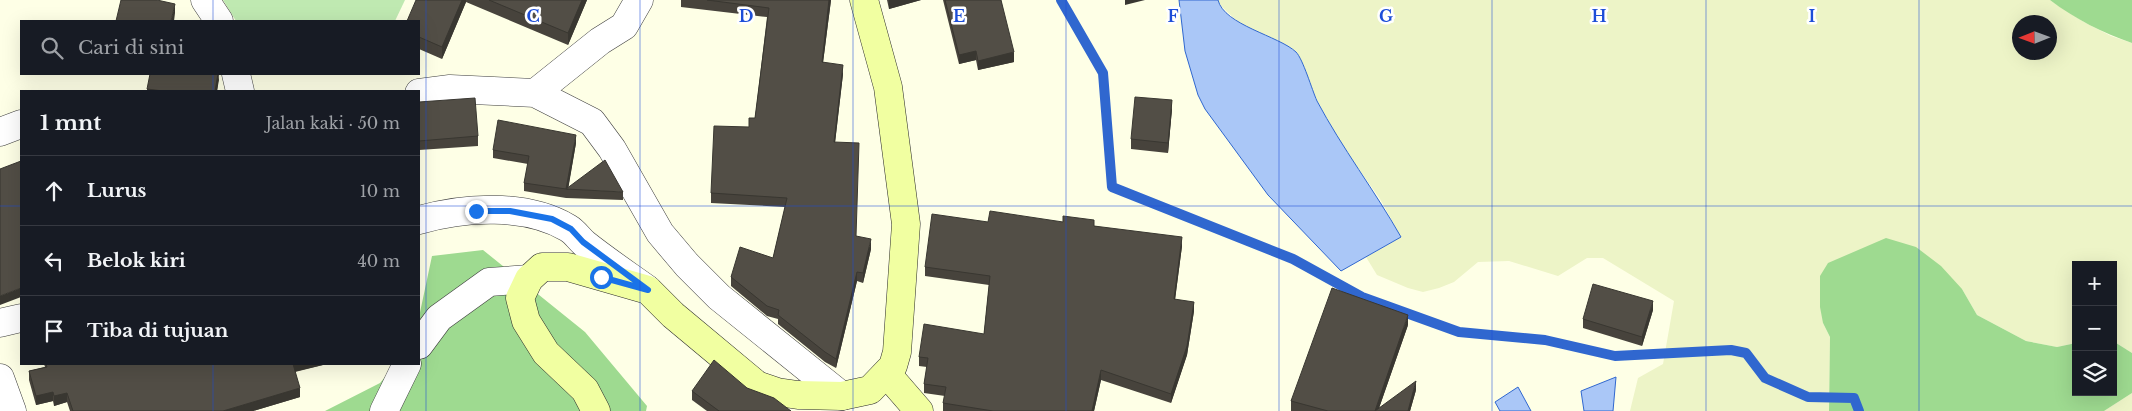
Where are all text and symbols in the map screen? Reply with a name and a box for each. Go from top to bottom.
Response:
text: C [526,6,540,26]
text: D [739,6,753,26]
text: E [953,6,965,26]
text: F [1167,6,1179,26]
text: G [1379,6,1393,26]
text: H [1591,6,1607,26]
text: I [1809,6,1816,26]
north arrow [2012,15,2057,60]
search box [20,20,420,75]
icon: search [38,34,66,62]
text: Cari di sini [78,36,184,59]
text: 1 mnt [40,110,101,136]
text: Jalan kaki · 50 m [266,113,400,133]
icon: ahead [40,177,68,205]
text: Lurus [87,179,146,202]
text: 10 m [360,181,400,201]
route end [465,200,488,223]
icon: left [40,247,68,275]
text: Belok kiri [87,249,186,272]
text: 40 m [357,251,400,271]
map controls [2072,261,2117,396]
button: + [2072,261,2117,306]
route start [590,266,613,289]
button: − [2072,306,2117,351]
icon: arrive [40,317,68,345]
text: Tiba di tujuan [87,319,228,342]
button: layers [2072,351,2117,396]

